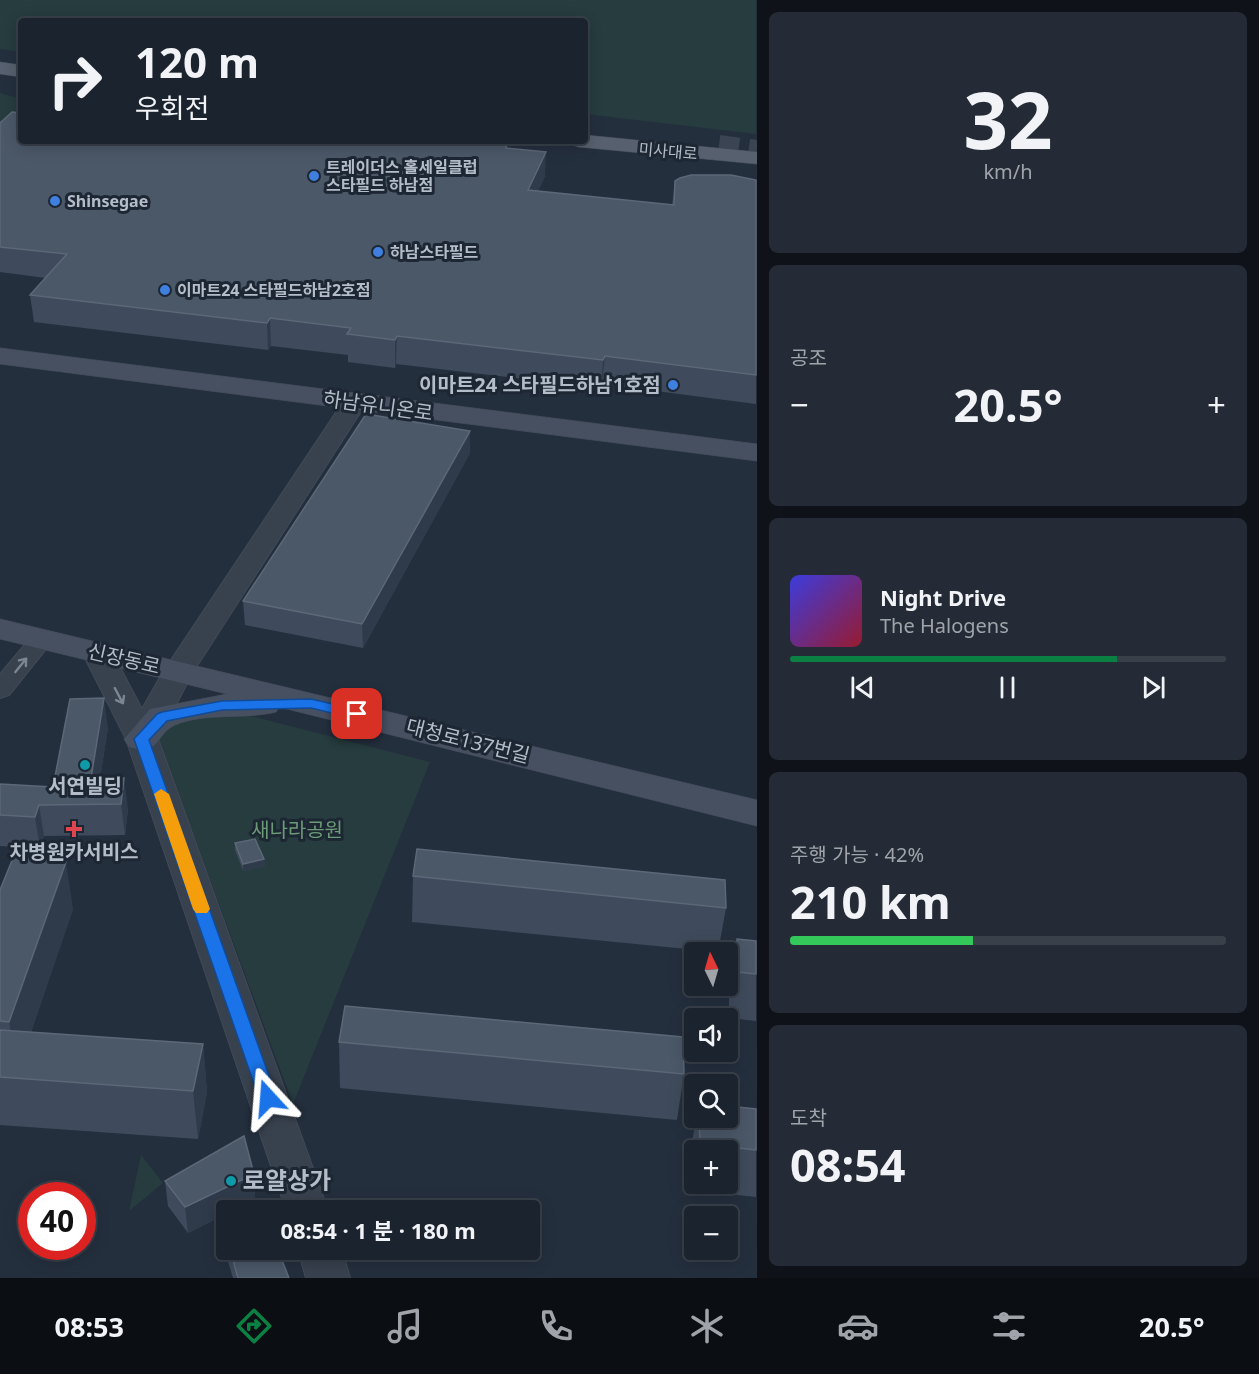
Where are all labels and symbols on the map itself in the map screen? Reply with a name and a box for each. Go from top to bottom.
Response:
street label: 미사대로 [638,137,699,165]
place label: 트레이더스 홀세일클럽 스타필드 하남점 [326,156,477,196]
marker: 트레이더스 홀세일클럽 스타필드 하남점 [307,169,321,183]
place label: Shinsegae [67,190,148,212]
marker: Shinsegae [48,194,62,208]
place label: 하남스타필드 [390,241,479,263]
marker: 하남스타필드 [371,245,385,259]
place label: 이마트24 스타필드하남2호점 [177,279,371,301]
marker: 이마트24 스타필드하남2호점 [158,283,172,297]
place label: 이마트24 스타필드하남1호점 [419,371,661,398]
marker: 이마트24 스타필드하남1호점 [666,378,680,392]
street label: 하남유니온로 [322,384,435,427]
street label: 신장동로 [85,637,163,680]
one-way arrow [14,657,27,673]
one-way arrow [114,686,125,704]
pin [331,688,382,739]
street label: 대청로137번길 [404,712,533,769]
marker: 서연빌딩 [78,758,92,772]
place label: 서연빌딩 [48,772,122,799]
park label: 새나라공원 [251,816,343,843]
marker: 차병원카서비스 [65,820,83,838]
place label: 차병원카서비스 [10,838,138,865]
north arrow [684,942,738,996]
position arrow [236,1066,300,1130]
place label: 로얄상가 [243,1163,331,1196]
marker: 로얄상가 [224,1174,238,1188]
speed limit sign: 40 [18,1182,96,1260]

